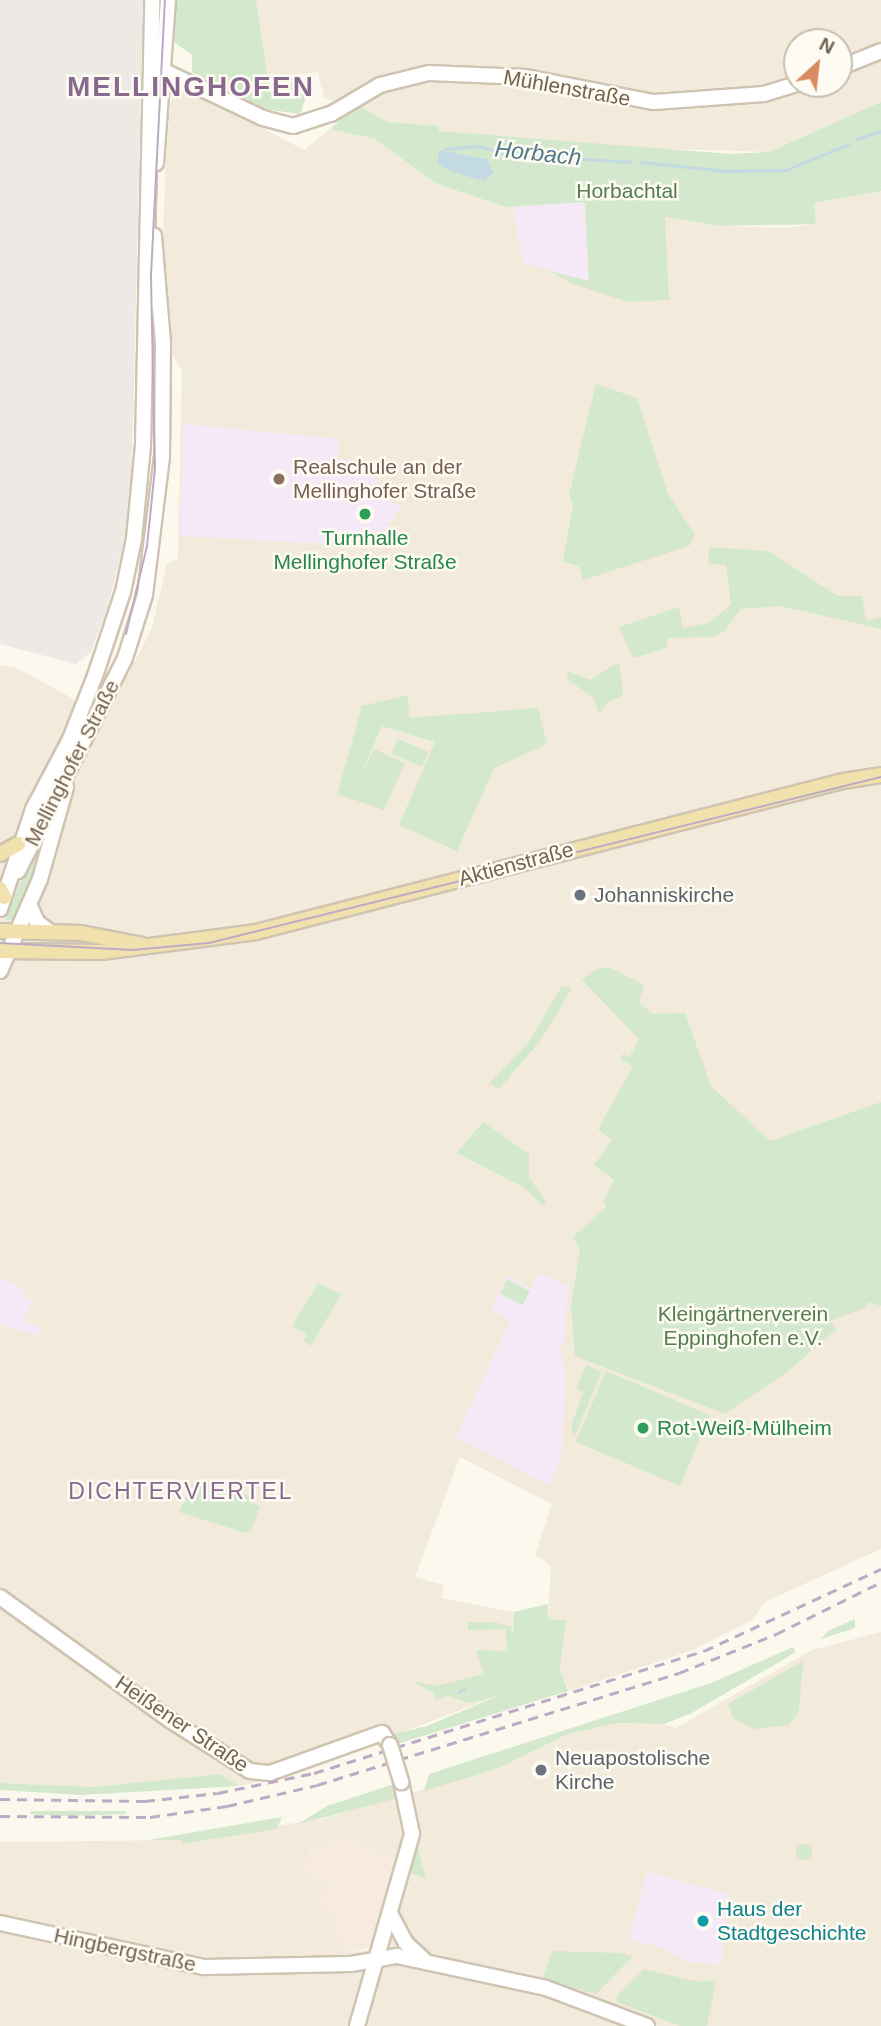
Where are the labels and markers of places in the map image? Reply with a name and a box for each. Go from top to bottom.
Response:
place label: Realschule an der Mellinghofer Straße [293,454,476,504]
marker: Realschule an der Mellinghofer Straße [271,471,287,487]
marker: Turnhalle Mellinghofer Straße [357,506,373,522]
place label: Turnhalle Mellinghofer Straße [273,525,457,575]
place label: Johanniskirche [594,882,734,908]
marker: Johanniskirche [572,887,588,903]
place label: Rot-Weiß-Mülheim [657,1415,832,1441]
marker: Rot-Weiß-Mülheim [635,1420,651,1436]
place label: Neuapostolische Kirche [555,1745,710,1795]
marker: Neuapostolische Kirche [533,1762,549,1778]
place label: Haus der Stadtgeschichte [717,1896,866,1946]
marker: Haus der Stadtgeschichte [695,1913,711,1929]

